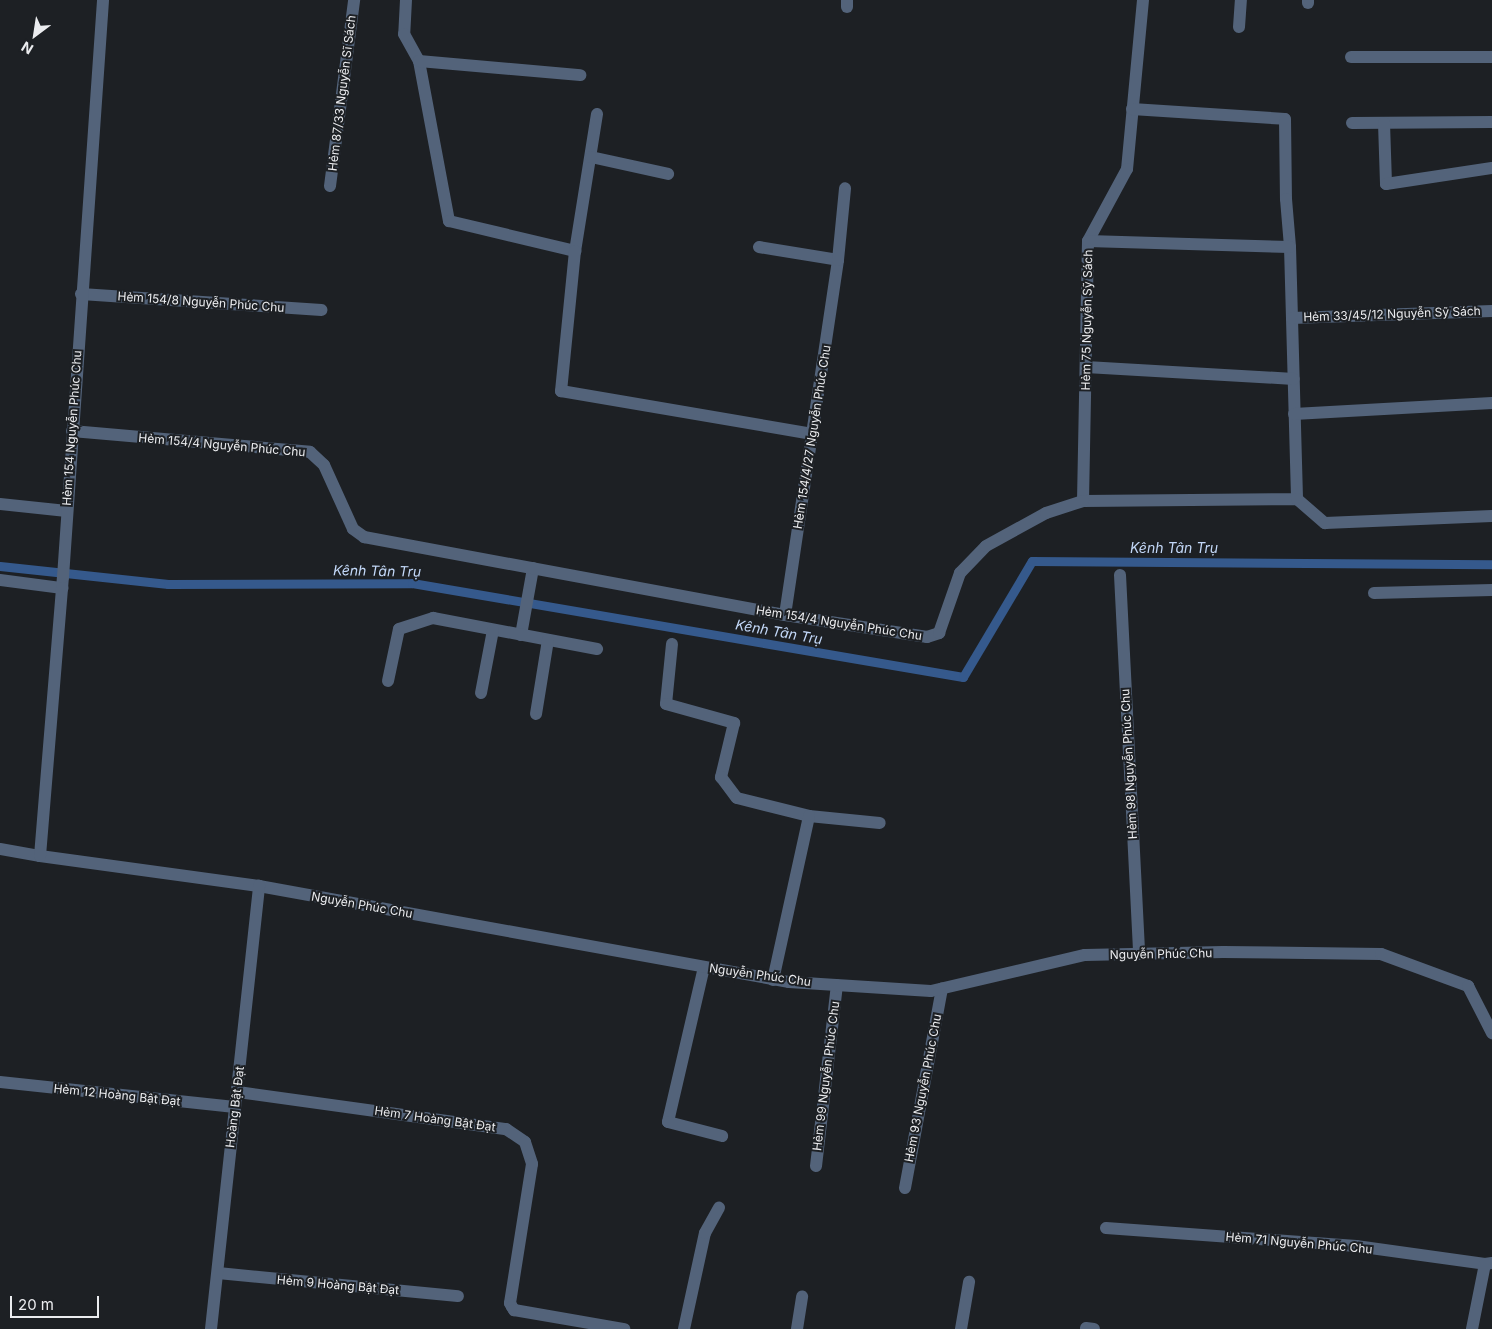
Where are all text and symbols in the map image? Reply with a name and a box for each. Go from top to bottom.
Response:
north arrow [10,10,60,60]
street label: Hẻm 87/33 Nguyễn Sĩ Sách [325,14,359,172]
text: N [18,38,36,58]
street label: Hẻm 75 Nguyễn Sỹ Sách [1079,249,1095,391]
street label: Hẻm 154/8 Nguyễn Phúc Chu [117,289,285,315]
street label: Hẻm 33/45/12 Nguyễn Sỹ Sách [1303,304,1481,324]
street label: Hẻm 154/4/27 Nguyễn Phúc Chu [790,344,834,530]
street label: Hẻm 154 Nguyễn Phúc Chu [59,350,85,506]
street label: Hẻm 154/4 Nguyễn Phúc Chu [138,431,306,459]
water label: Kênh Tân Trụ [1130,540,1218,556]
water label: Kênh Tân Trụ [333,562,421,580]
street label: Hẻm 154/4 Nguyễn Phúc Chu [755,603,923,643]
water label: Kênh Tân Trụ [734,616,824,648]
street label: Hẻm 98 Nguyễn Phúc Chu [1118,688,1140,840]
street label: Nguyễn Phúc Chu [310,889,414,921]
street label: Nguyễn Phúc Chu [1110,946,1212,962]
street label: Nguyễn Phúc Chu [708,961,812,989]
street label: Hẻm 99 Nguyễn Phúc Chu [810,1000,842,1152]
street label: Hẻm 93 Nguyễn Phúc Chu [902,1013,944,1163]
street label: Hoàng Bật Đạt [223,1065,247,1149]
street label: Hẻm 12 Hoàng Bật Đạt [53,1081,181,1109]
street label: Hẻm 7 Hoàng Bật Đạt [374,1103,496,1135]
street label: Hẻm 71 Nguyễn Phúc Chu [1225,1229,1373,1257]
street label: Hẻm 9 Hoàng Bật Đạt [276,1272,400,1298]
scale bar [12,1286,101,1318]
text: 20 m [18,1295,54,1314]

